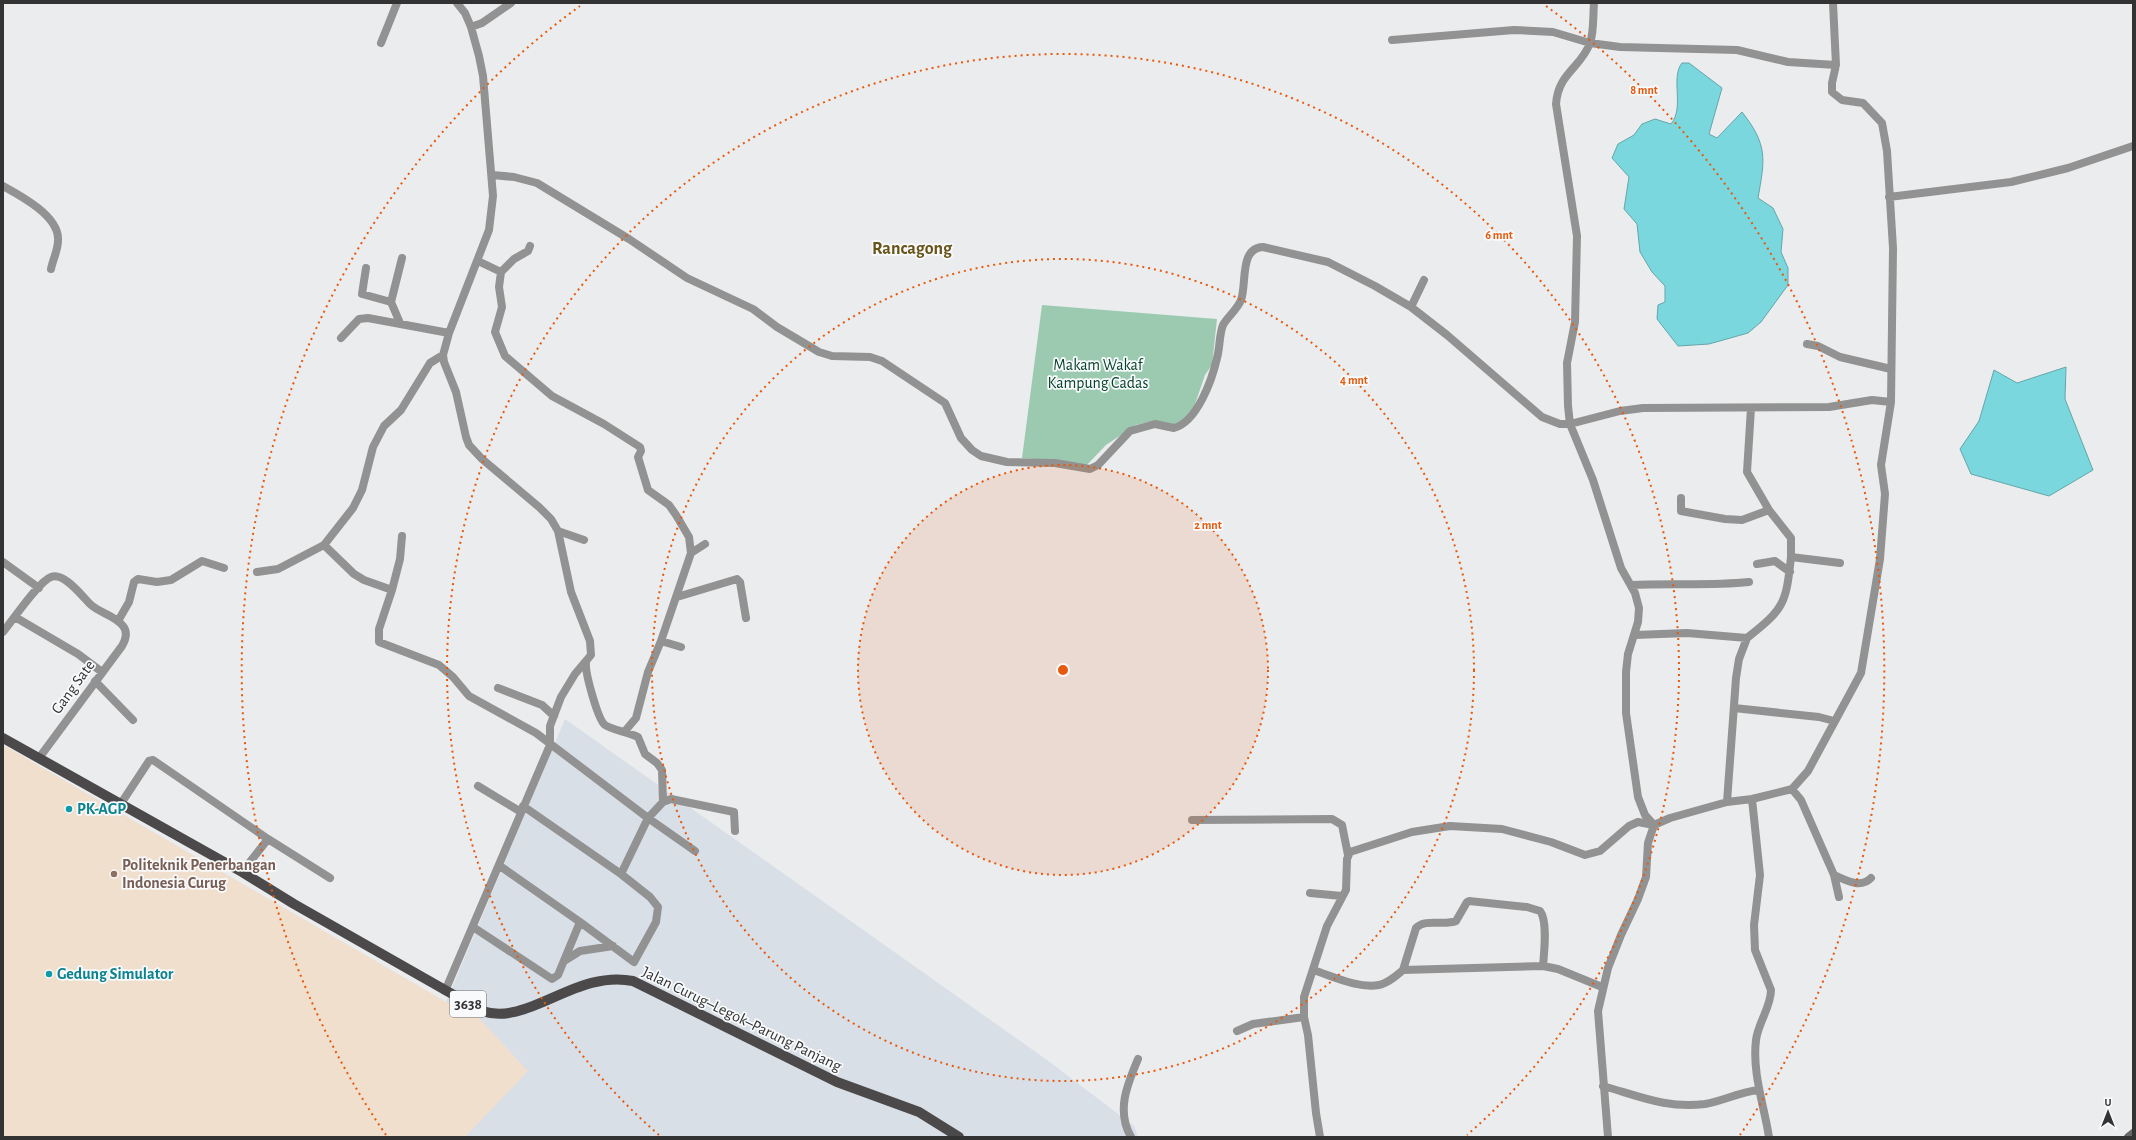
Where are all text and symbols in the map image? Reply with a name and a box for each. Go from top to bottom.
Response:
text: 8 mnt [1630,84,1658,96]
text: 6 mnt [1485,229,1513,241]
district label: Rancagong [872,240,953,258]
park label: Makam Wakaf Kampung Cadas [1048,357,1148,391]
text: 4 mnt [1340,374,1368,386]
text: 2 mnt [1194,519,1222,531]
street label: Gang Sate [48,657,98,717]
centre of rings [1056,663,1070,677]
place label: PK-AGP [77,801,126,817]
marker: PK-AGP [64,804,74,814]
place label: Politeknik Penerbangan Indonesia Curug [122,857,276,891]
marker: Politeknik Penerbangan Indonesia Curug [109,869,119,879]
street label: Jalan Curug–Legok–Parung Panjang [639,964,844,1075]
place label: Gedung Simulator [57,966,174,982]
marker: Gedung Simulator [44,969,54,979]
road number: 3638 [450,991,486,1017]
north arrow [2088,1092,2128,1132]
text: U [2104,1097,2112,1108]

